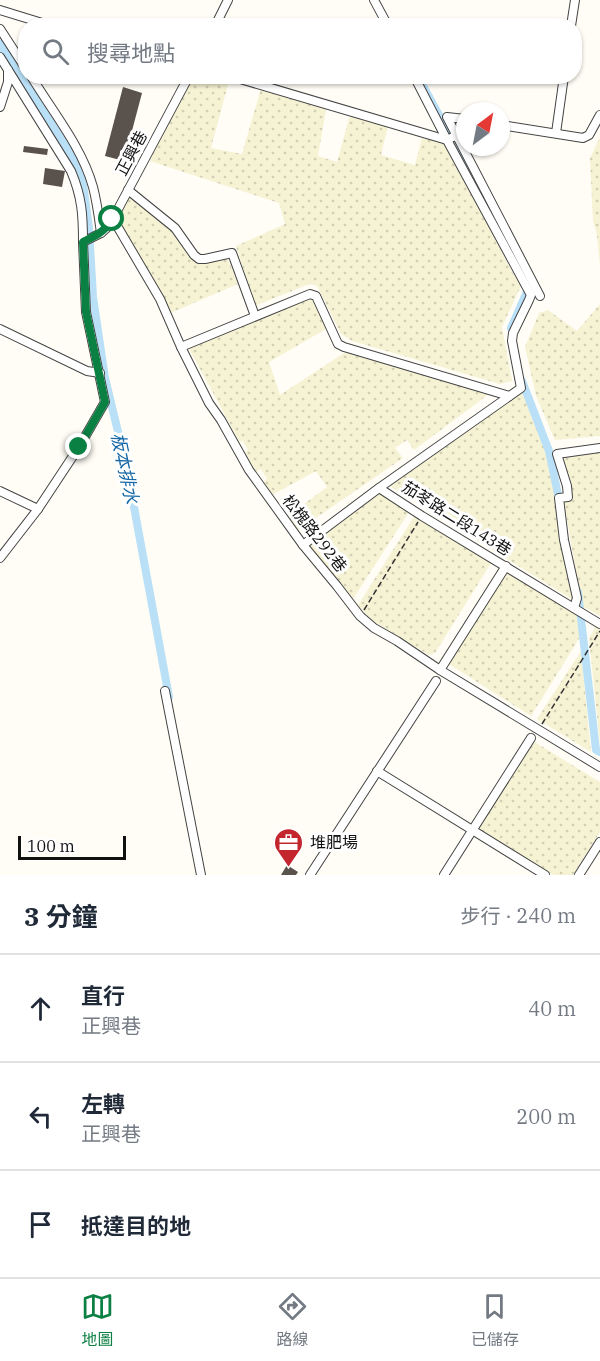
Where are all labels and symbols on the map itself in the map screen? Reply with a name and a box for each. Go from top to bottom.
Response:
north arrow [456,102,510,156]
street label: 正興巷 [111,127,151,179]
route start [98,205,124,231]
water label: 板本排水 [106,430,144,507]
route end [65,433,91,459]
street label: 茄苳路二段143巷 [399,476,515,560]
street label: 松槐路292巷 [279,490,351,576]
office icon: 堆肥場 [273,826,305,868]
place label: 堆肥場 [310,832,358,852]
scale bar [18,833,126,860]

